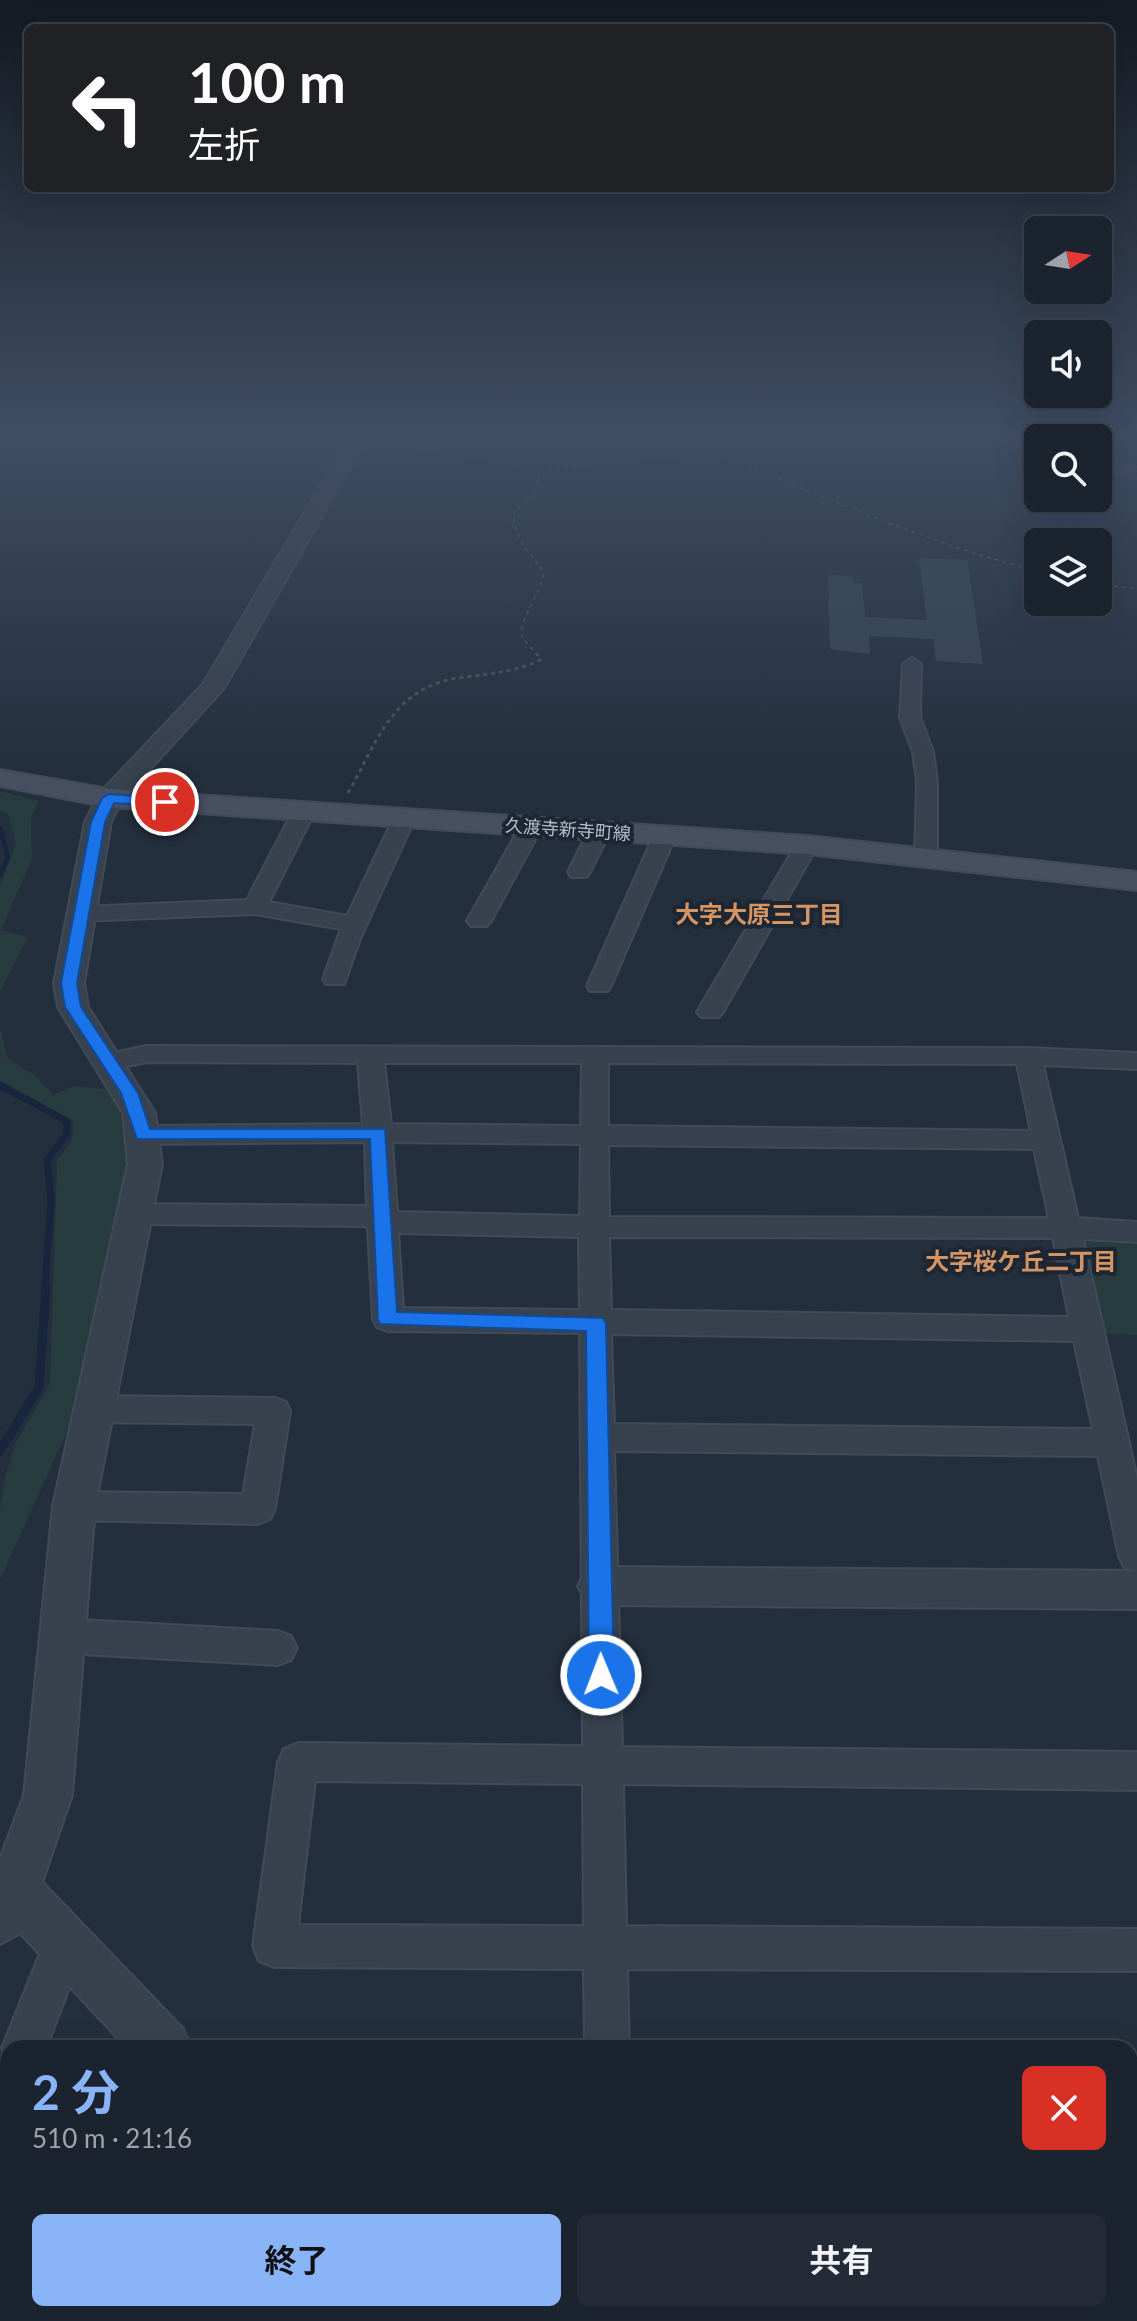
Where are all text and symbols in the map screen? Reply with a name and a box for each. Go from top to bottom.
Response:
text: 100 m [188,48,346,115]
icon: left [56,56,160,160]
text: 左折 [188,122,260,166]
north arrow [1024,216,1112,304]
map controls [1024,216,1112,616]
button: sound [1024,320,1112,408]
button: search [1024,424,1112,512]
button: layers [1024,528,1112,616]
pin [131,768,199,836]
icon: arrive [143,780,187,824]
street label: 久渡寺新寺町線 [504,814,632,844]
district label: 大字大原三丁目 [675,899,843,928]
district label: 大字桜ケ丘二丁目 [925,1246,1117,1275]
position arrow [559,1633,643,1717]
text: 2 分 [32,2063,120,2120]
button: close [1022,2066,1106,2150]
text: 510 m · 21:16 [32,2122,192,2154]
button: 終了 [32,2214,561,2306]
button: 共有 [577,2214,1106,2306]

